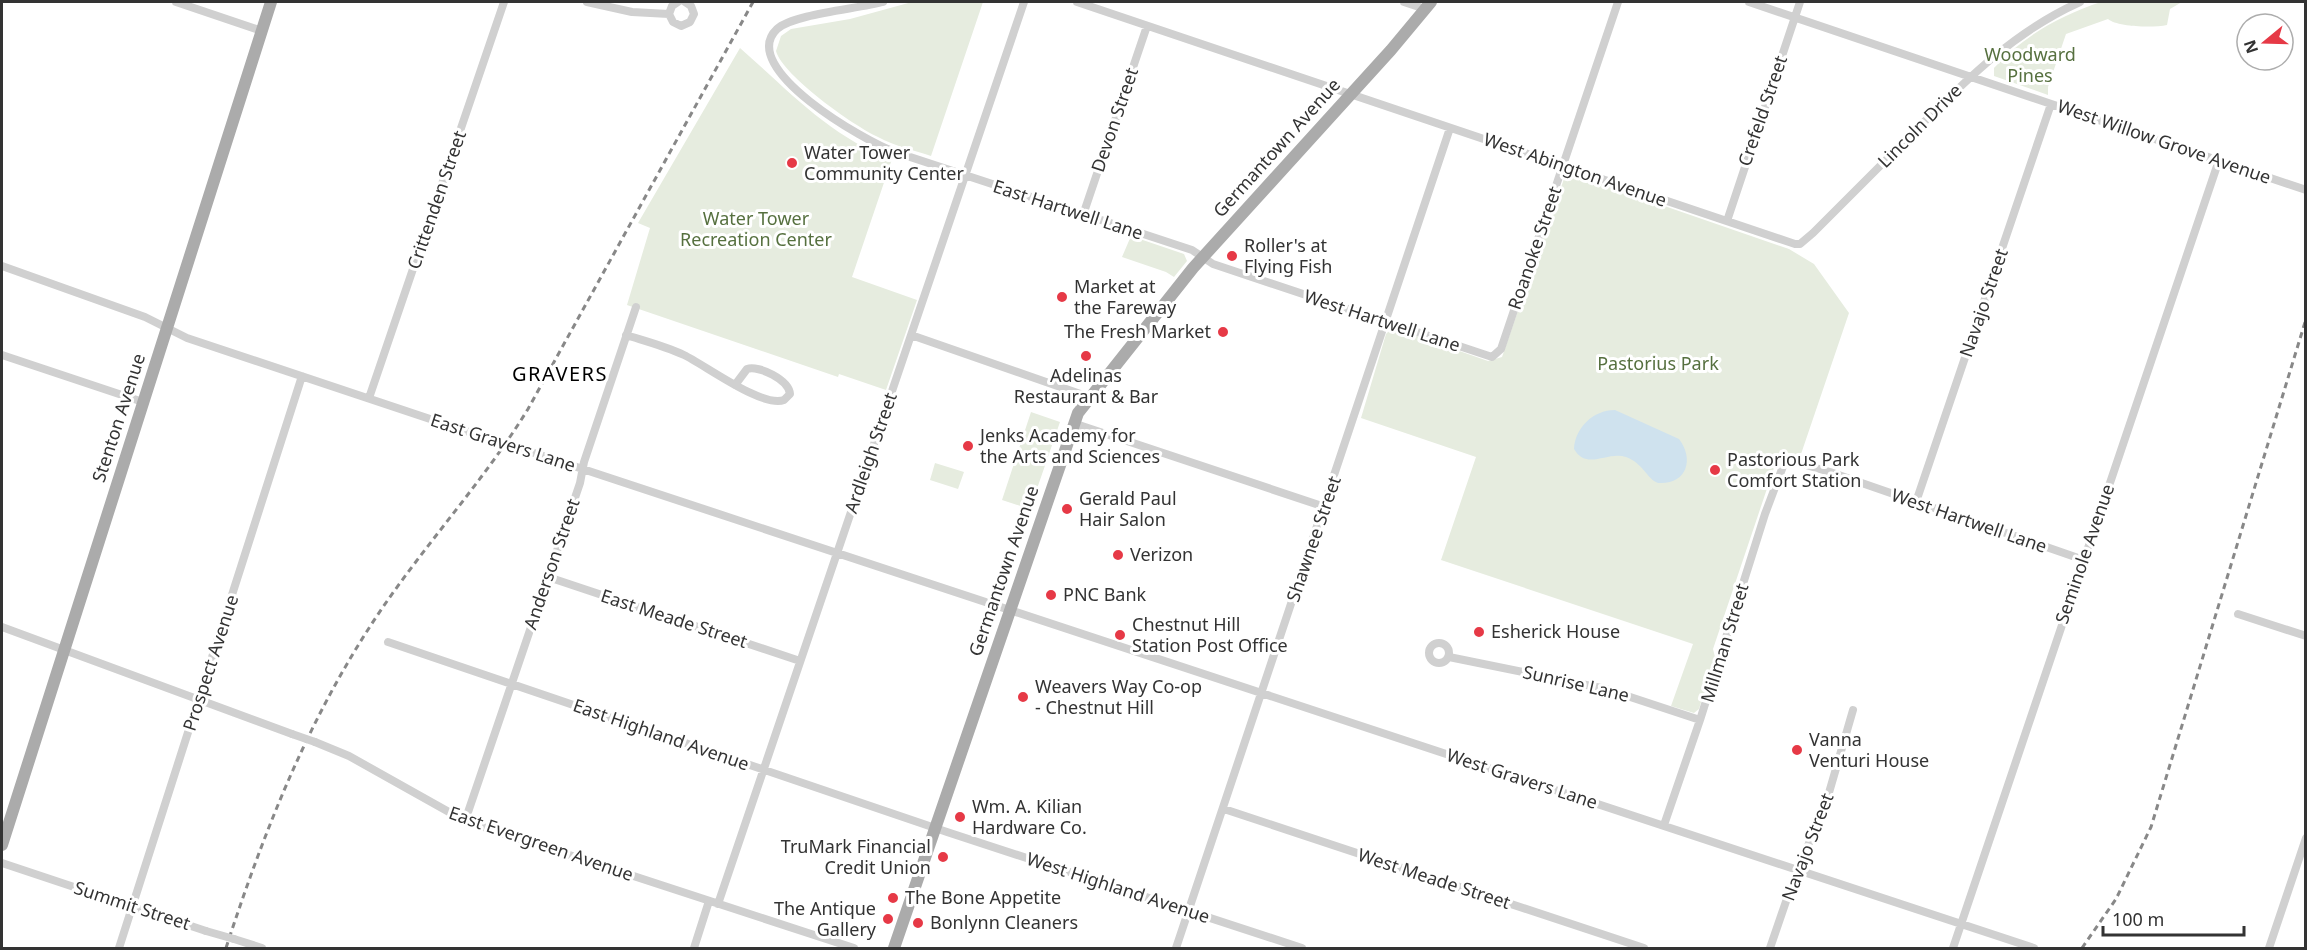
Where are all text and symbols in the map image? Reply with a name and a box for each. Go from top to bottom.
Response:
north arrow [2235,12,2295,72]
text: N [2238,37,2263,57]
park label: Woodward Pines [1984,42,2076,87]
street label: Crefeld Street [1732,52,1792,169]
street label: Devon Street [1085,64,1143,175]
street label: Germantown Avenue [1207,73,1345,222]
street label: Lincoln Drive [1872,78,1967,173]
street label: West Willow Grove Avenue [2054,93,2274,189]
street label: West Abington Avenue [1481,126,1670,212]
street label: Crittenden Street [401,127,471,272]
place label: Water Tower Community Center [804,140,964,185]
marker: Water Tower Community Center [785,156,799,170]
street label: East Hartwell Lane [990,173,1146,245]
street label: Roanoke Street [1502,182,1567,313]
park label: Water Tower Recreation Center [680,206,833,251]
place label: Roller's at Flying Fish [1244,233,1332,278]
street label: Navajo Street [1953,245,2013,360]
marker: Roller's at Flying Fish [1225,249,1239,263]
place label: Market at the Fareway [1074,274,1177,319]
street label: West Hartwell Lane [1301,283,1463,357]
marker: Market at the Fareway [1055,290,1069,304]
place label: The Fresh Market [1064,319,1212,343]
marker: The Fresh Market [1216,325,1230,339]
marker: Adelinas Restaurant & Bar [1079,349,1093,363]
street label: Stenton Avenue [86,350,150,485]
park label: Pastorius Park [1597,351,1719,375]
district label: GRAVERS [512,360,608,387]
place label: Adelinas Restaurant & Bar [1014,363,1159,408]
street label: Ardleigh Street [838,389,902,516]
street label: East Gravers Lane [428,407,579,477]
place label: Jenks Academy for the Arts and Sciences [978,423,1160,468]
marker: Jenks Academy for the Arts and Sciences [961,439,975,453]
place label: Pastorious Park Comfort Station [1727,447,1861,492]
marker: Pastorious Park Comfort Station [1708,463,1722,477]
street label: Shawnee Street [1280,472,1346,605]
street label: Seminole Avenue [2049,481,2119,627]
street label: Germantown Avenue [963,482,1044,659]
street label: West Hartwell Lane [1888,482,2050,558]
place label: Gerald Paul Hair Salon [1079,486,1177,531]
street label: Anderson Street [517,495,585,632]
marker: Gerald Paul Hair Salon [1060,502,1074,516]
place label: Verizon [1130,542,1193,566]
marker: Verizon [1111,548,1125,562]
street label: Millman Street [1695,580,1754,705]
place label: PNC Bank [1063,582,1147,606]
street label: East Meade Street [598,583,751,653]
marker: PNC Bank [1044,588,1058,602]
street label: Prospect Avenue [177,592,243,734]
place label: Chestnut Hill Station Post Office [1132,612,1288,657]
place label: Esherick House [1491,619,1620,643]
marker: Esherick House [1472,625,1486,639]
marker: Chestnut Hill Station Post Office [1113,628,1127,642]
street label: Sunrise Lane [1521,659,1632,707]
place label: Weavers Way Co‑op - Chestnut Hill [1035,674,1202,719]
marker: Weavers Way Co‑op - Chestnut Hill [1016,690,1030,704]
street label: East Highland Avenue [570,693,753,776]
place label: Vanna Venturi House [1809,727,1929,772]
street label: West Gravers Lane [1444,742,1601,814]
marker: Vanna Venturi House [1790,743,1804,757]
street label: Navajo Street [1776,789,1839,904]
place label: Wm. A. Kilian Hardware Co. [972,794,1087,839]
street label: East Evergreen Avenue [446,800,637,886]
marker: Wm. A. Kilian Hardware Co. [953,810,967,824]
place label: TruMark Financial Credit Union [781,834,931,879]
street label: West Meade Street [1355,842,1514,914]
street label: West Highland Avenue [1024,846,1213,928]
marker: TruMark Financial Credit Union [936,850,950,864]
street label: Summit Street [71,875,194,935]
place label: The Bone Appetite [905,885,1061,909]
marker: The Bone Appetite [886,891,900,905]
place label: The Antique Gallery [774,896,877,941]
scale bar [2103,899,2244,937]
text: 100 m [2112,907,2164,931]
place label: Bonlynn Cleaners [930,910,1078,934]
marker: The Antique Gallery [881,912,895,926]
marker: Bonlynn Cleaners [911,916,925,930]

